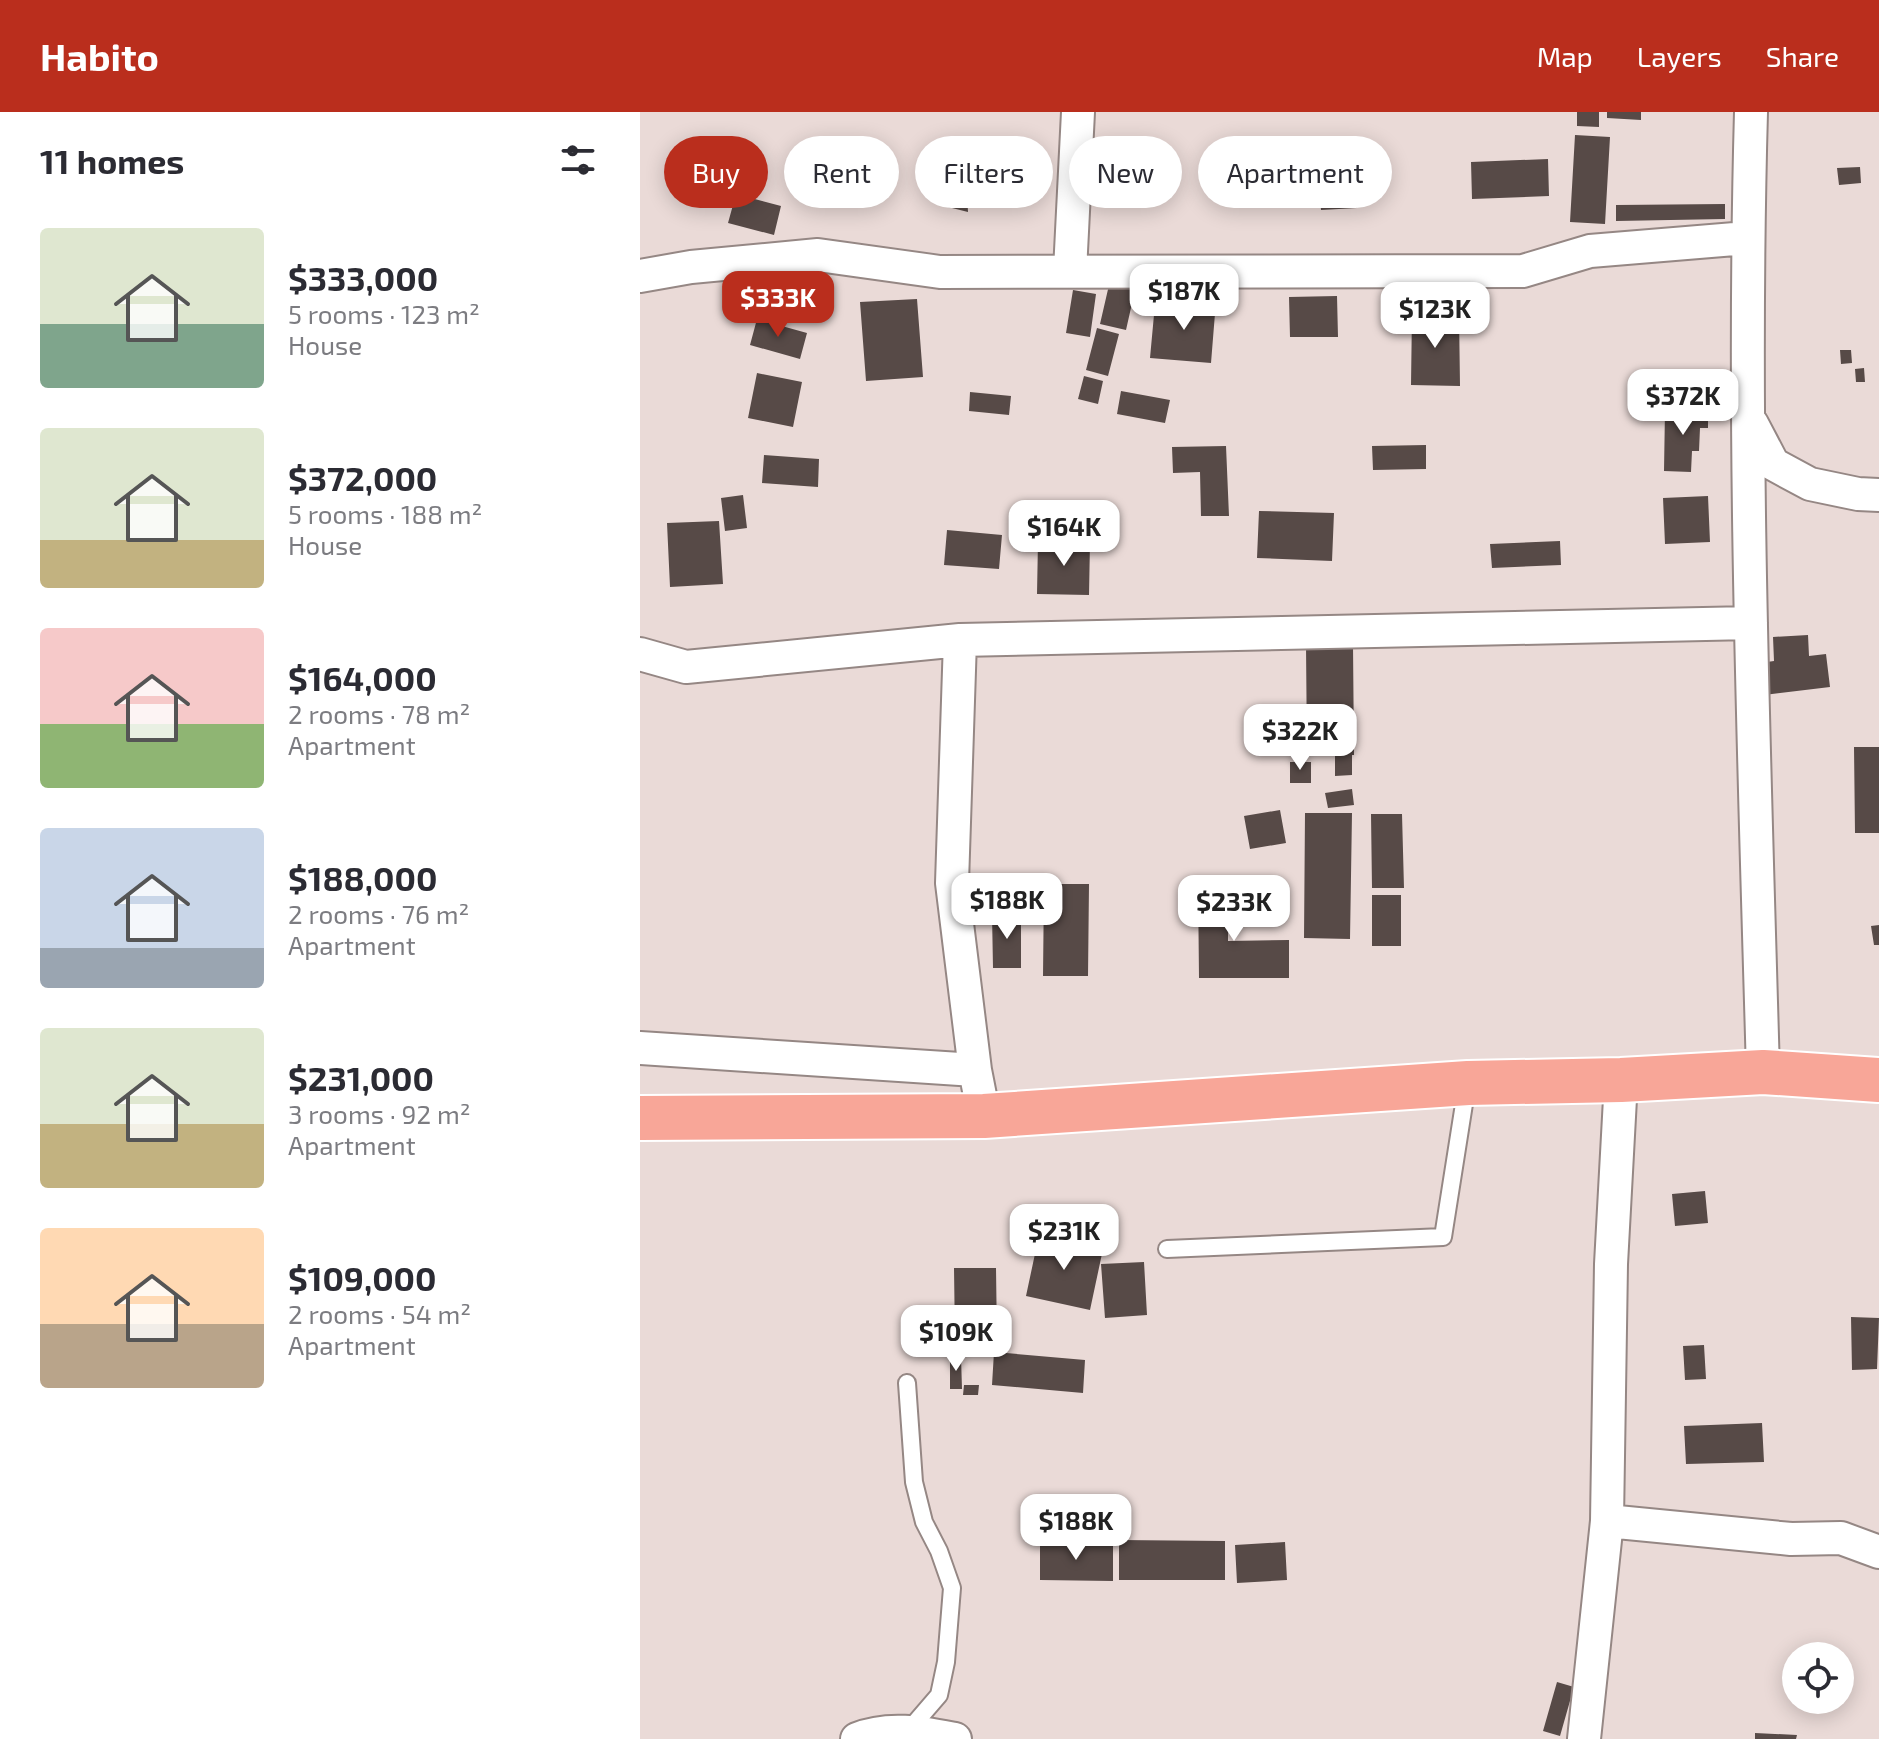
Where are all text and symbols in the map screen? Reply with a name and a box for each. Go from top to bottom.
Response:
text: Habito [40,33,159,79]
text: Map [1537,39,1593,73]
text: Layers [1637,39,1722,73]
text: Share [1766,39,1839,73]
chip: Buy [664,136,768,208]
chip: Rent [784,136,899,208]
chip: Filters [915,136,1053,208]
chip: New [1069,136,1182,208]
chip: Apartment [1198,136,1392,208]
icon: filters [556,138,600,182]
text: 11 homes [40,140,184,181]
text: $333,000 [288,257,438,298]
icon: home [104,260,200,356]
pin: $187K [1128,264,1240,332]
pin: $333K [722,271,834,339]
text: $187K [1148,274,1220,305]
text: $333K [740,281,816,312]
pin: $123K [1379,282,1491,350]
text: $123K [1399,292,1471,323]
text: 5 rooms · 123 m² [288,298,480,329]
text: House [288,329,362,360]
pin: $372K [1627,369,1739,437]
text: $372K [1645,379,1721,410]
text: $372,000 [288,457,437,498]
icon: home [104,460,200,556]
text: 5 rooms · 188 m² [288,498,482,529]
pin: $164K [1008,500,1120,568]
text: $164K [1027,510,1101,541]
text: House [288,529,362,560]
text: $164,000 [288,657,437,698]
icon: home [104,660,200,756]
text: 2 rooms · 78 m² [288,698,470,729]
pin: $322K [1244,704,1356,772]
text: $322K [1262,714,1338,745]
text: Apartment [288,729,416,760]
text: $188,000 [288,857,437,898]
icon: home [104,860,200,956]
pin: $188K [951,873,1063,941]
pin: $233K [1178,875,1290,943]
text: $188K [969,883,1045,914]
text: $233K [1196,885,1272,916]
text: 2 rooms · 76 m² [288,898,469,929]
text: Apartment [288,929,416,960]
text: $231,000 [288,1057,434,1098]
icon: home [104,1060,200,1156]
text: 3 rooms · 92 m² [288,1098,470,1129]
text: Apartment [288,1129,416,1160]
pin: $231K [1008,1204,1120,1272]
text: $231K [1028,1214,1100,1245]
text: $109,000 [288,1257,437,1298]
icon: home [104,1260,200,1356]
text: 2 rooms · 54 m² [288,1298,471,1329]
pin: $109K [900,1305,1012,1373]
text: $109K [919,1315,993,1346]
text: Apartment [288,1329,416,1360]
pin: $188K [1020,1494,1132,1562]
text: $188K [1038,1504,1114,1535]
map controls [1782,1642,1854,1714]
button: locate [1782,1642,1854,1714]

